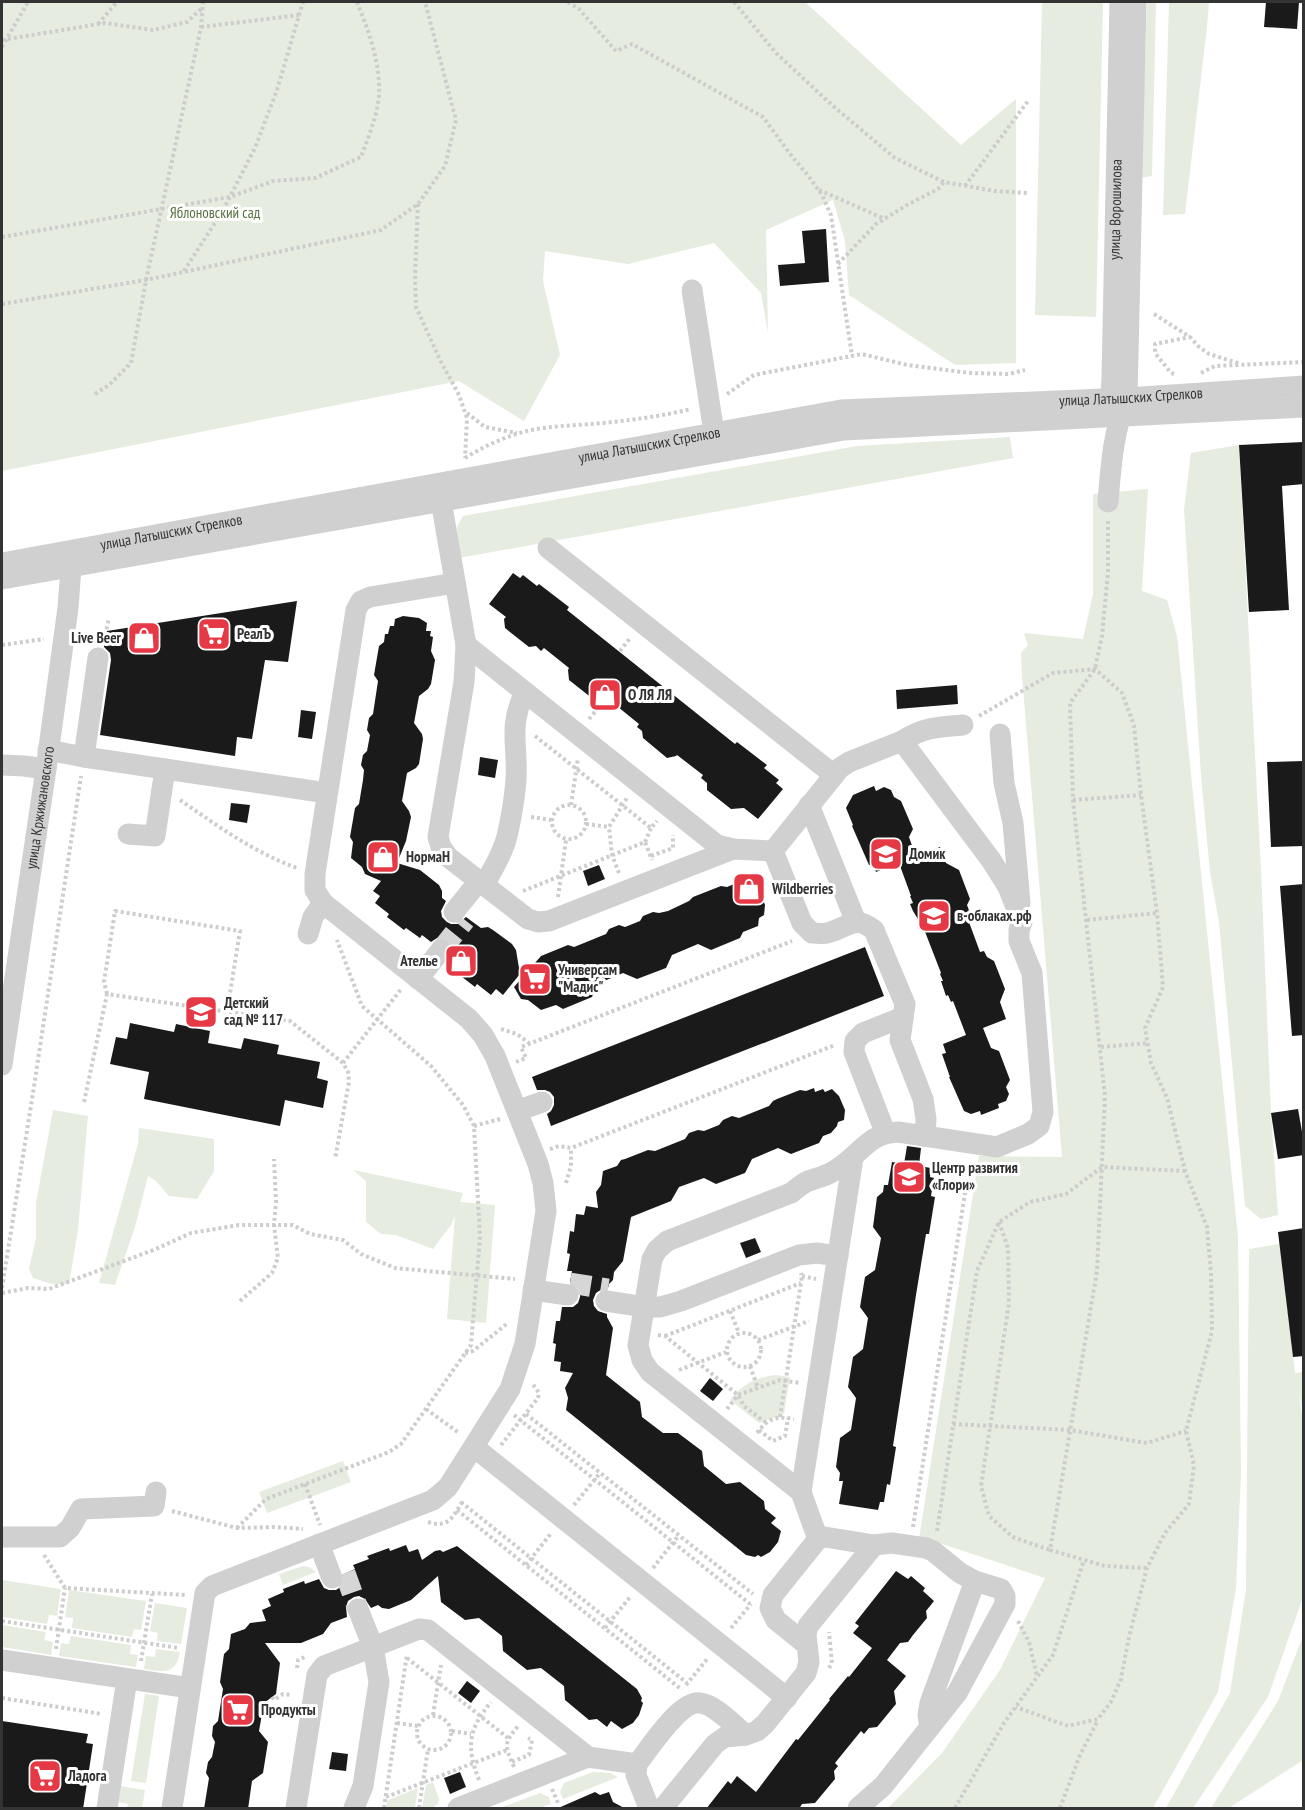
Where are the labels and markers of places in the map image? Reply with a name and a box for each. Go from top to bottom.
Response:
supermarket icon: РеалЪ [196,616,232,652]
shop icon: Live Beer [126,620,162,656]
place label: РеалЪ [237,624,272,643]
place label: Live Beer [71,628,122,647]
shop icon: О ЛЯ ЛЯ [587,677,623,713]
place label: О ЛЯ ЛЯ [628,685,672,704]
school or university icon: Домик [868,836,904,872]
shop icon: НормаН [365,839,401,875]
place label: Домик [909,844,946,863]
place label: НормаН [406,847,450,866]
shop icon: Wildberries [731,871,767,907]
place label: Wildberries [771,879,833,898]
school or university icon: в-облаках.рф [916,898,952,934]
place label: в-облаках.рф [957,906,1032,925]
shop icon: Ателье [443,943,479,979]
place label: Ателье [399,951,438,970]
place label: Универсам "Мадис" [557,960,617,996]
supermarket icon: Универсам "Мадис" [517,961,553,997]
place label: Детский сад № 117 [224,993,283,1029]
school or university icon: Детский сад № 117 [183,994,219,1030]
place label: Центр развития «Глори» [932,1158,1018,1194]
school or university icon: Центр развития «Глори» [891,1159,927,1195]
supermarket icon: Продукты [220,1692,256,1728]
place label: Продукты [261,1700,316,1719]
supermarket icon: Ладога [27,1758,63,1794]
place label: Ладога [67,1766,107,1785]

